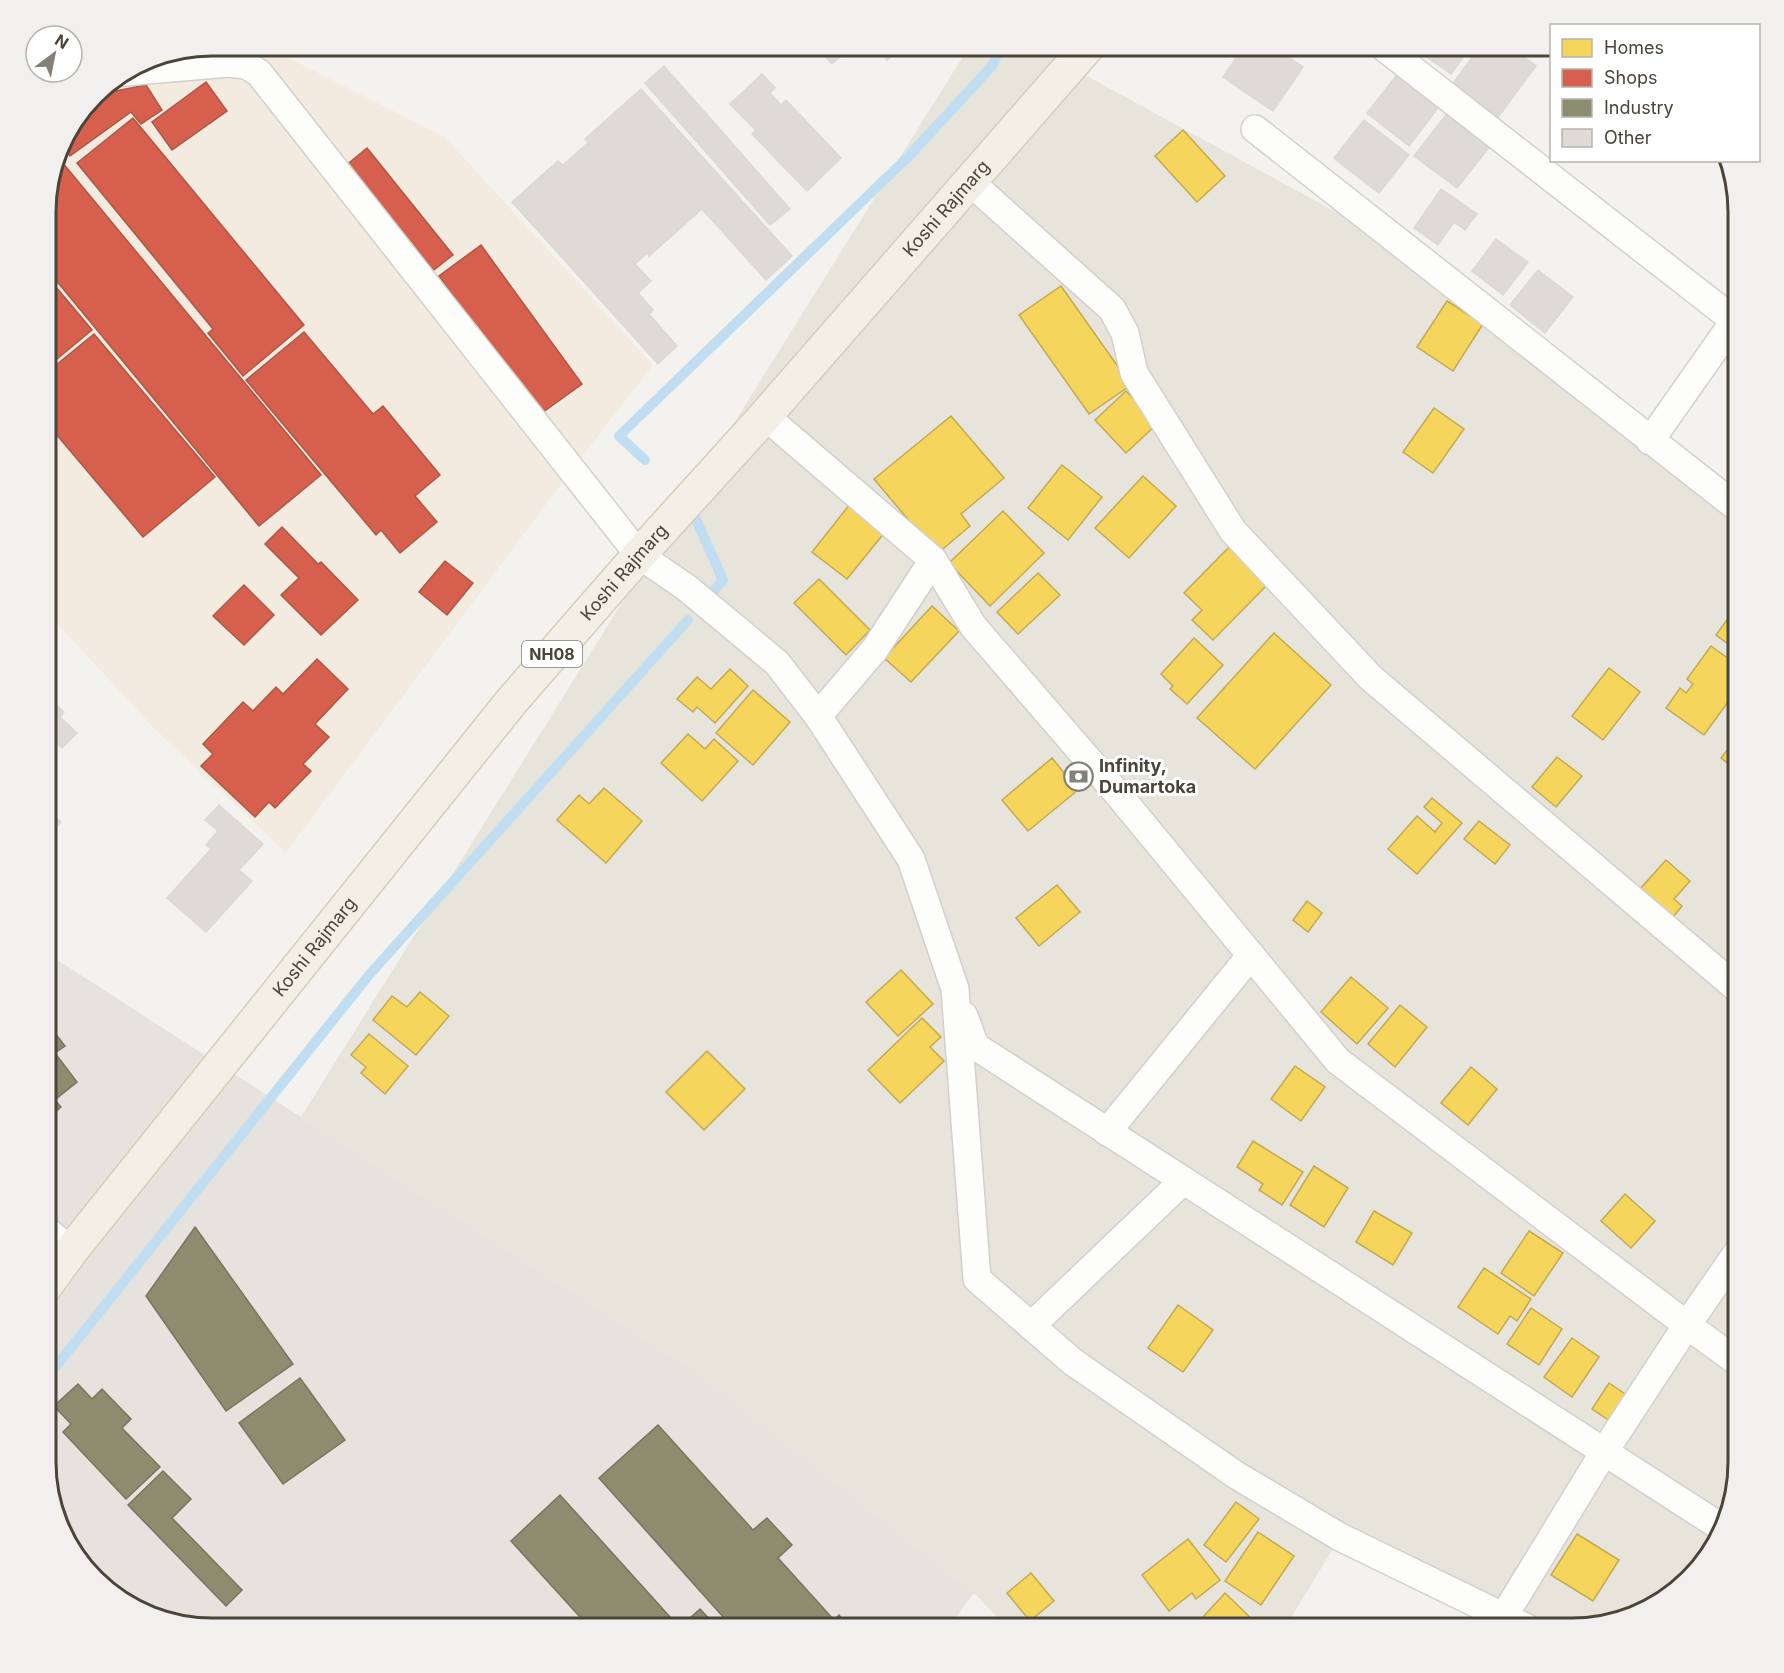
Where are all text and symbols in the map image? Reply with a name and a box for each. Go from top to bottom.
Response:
north arrow [24,24,84,84]
legend [1550,24,1760,162]
text: N [51,30,72,53]
text: Homes [1604,37,1664,58]
text: Shops [1604,67,1658,88]
text: Industry [1604,97,1674,118]
text: Other [1604,127,1652,148]
street label: Koshi Rajmarg [898,156,994,261]
street label: Koshi Rajmarg [576,520,672,625]
road number: NH08 [522,641,582,667]
place label: Infinity, Dumartoka [1099,755,1196,797]
bank icon: Infinity, Dumartoka [1062,760,1094,792]
street label: Koshi Rajmarg [268,893,360,1001]

